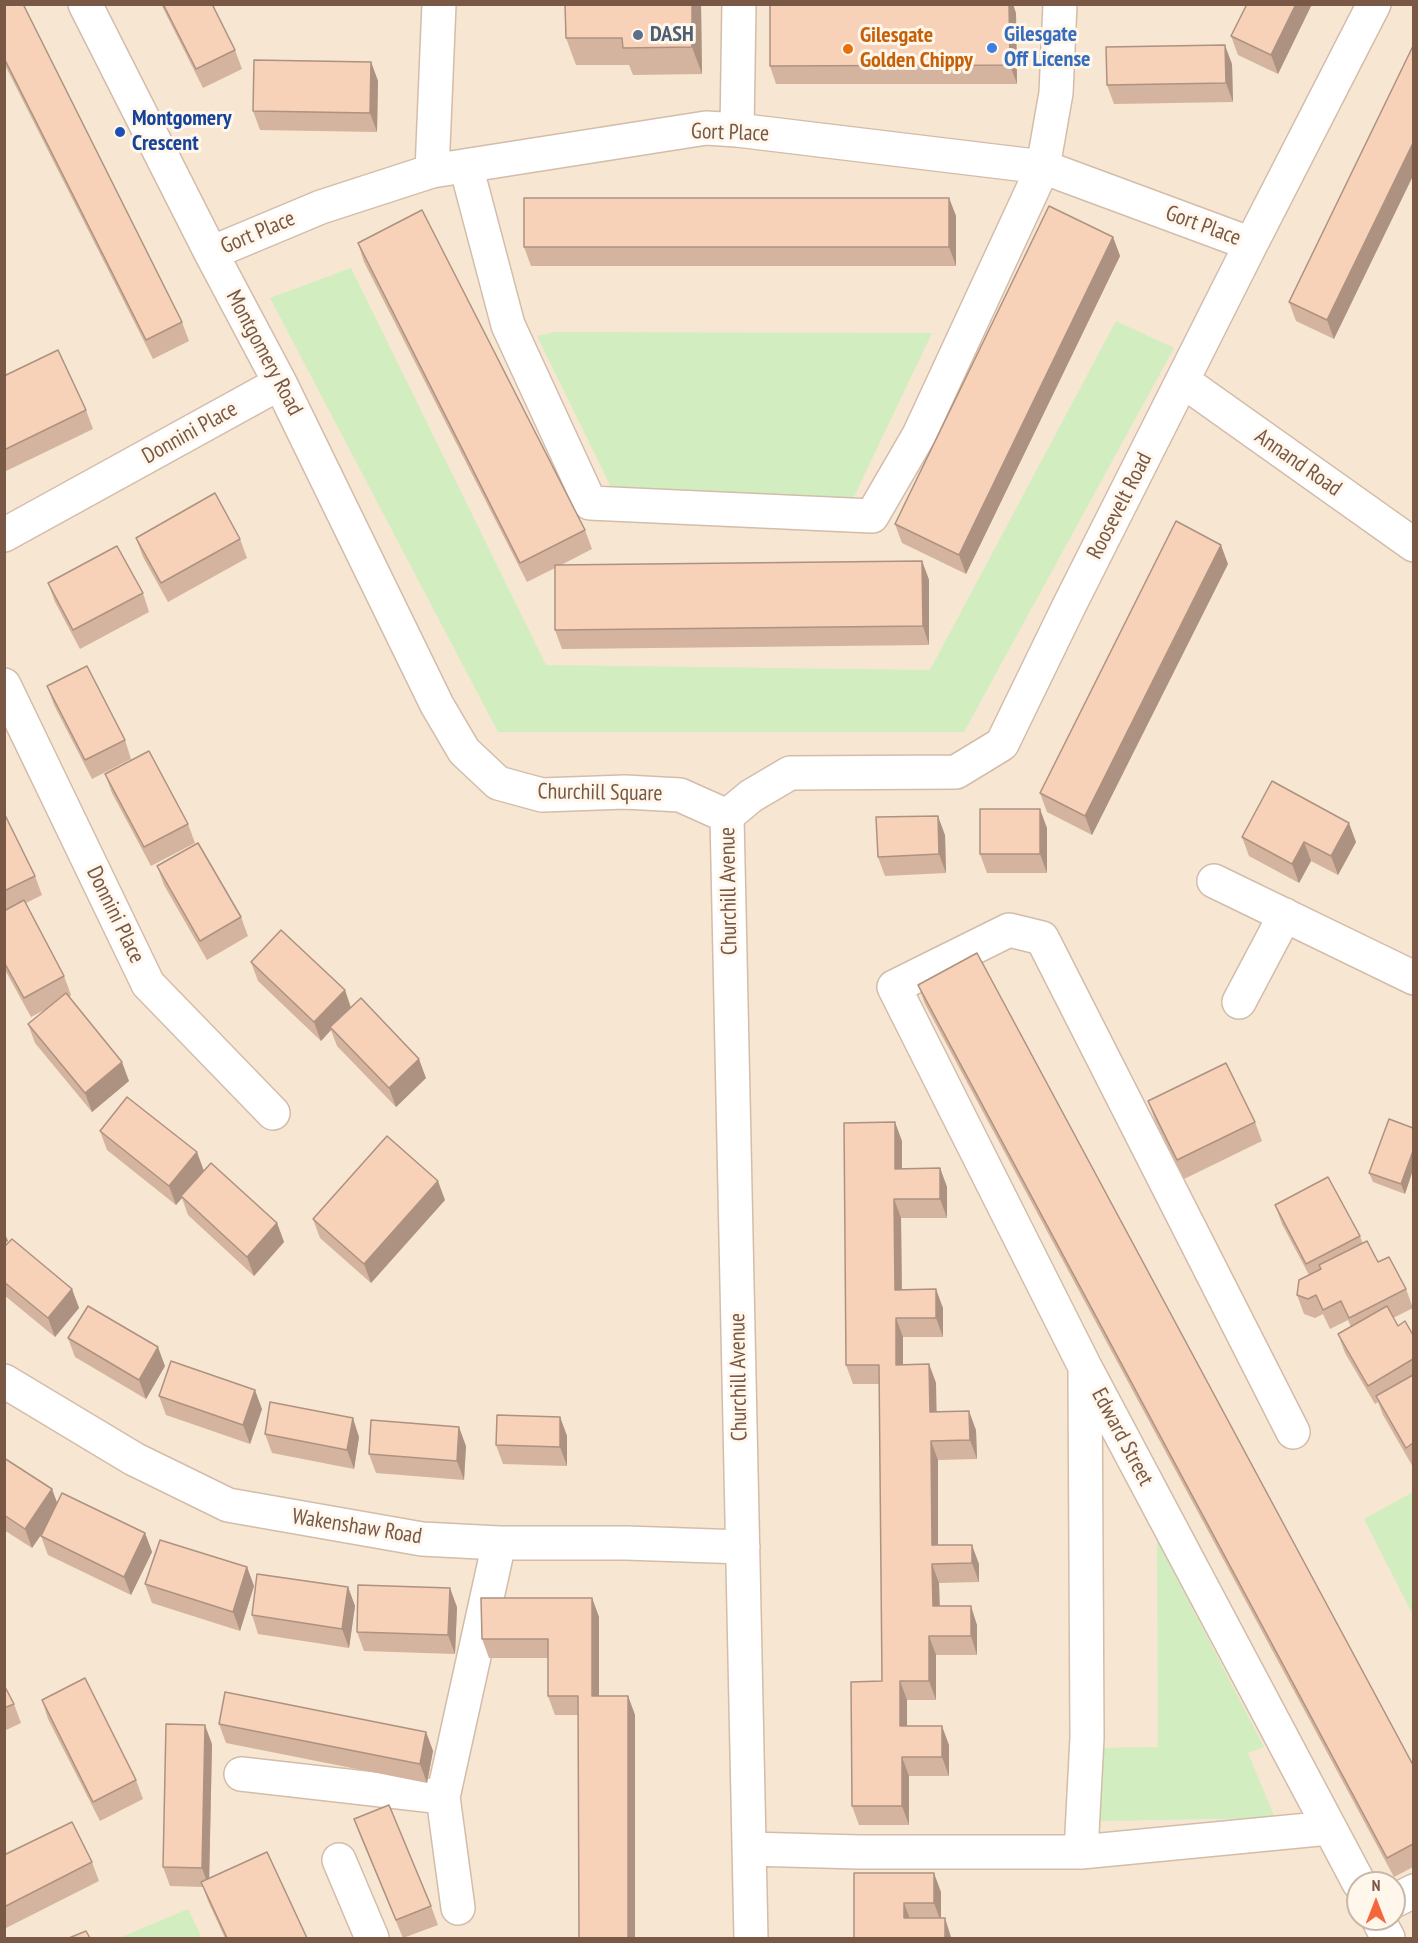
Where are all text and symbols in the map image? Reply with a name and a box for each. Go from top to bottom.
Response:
place label: DASH [650,22,694,48]
place label: Gilesgate Off License [1004,22,1091,74]
place label: Gilesgate Golden Chippy [860,23,973,74]
marker: DASH [631,28,645,42]
marker: Gilesgate Off License [985,41,999,55]
marker: Gilesgate Golden Chippy [841,42,855,56]
place label: Montgomery Crescent [132,106,231,158]
street label: Gort Place [691,118,769,148]
marker: Montgomery Crescent [113,125,127,139]
street label: Gort Place [1162,200,1244,252]
street label: Gort Place [217,206,299,260]
street label: Montgomery Road [220,286,308,420]
street label: Donnini Place [138,396,242,470]
street label: Annand Road [1250,424,1346,502]
street label: Roosevelt Road [1082,448,1158,564]
street label: Churchill Square [537,779,663,807]
street label: Churchill Avenue [715,827,743,955]
street label: Donnini Place [80,862,150,968]
street label: Churchill Avenue [725,1313,753,1441]
street label: Edward Street [1085,1384,1159,1490]
street label: Wakenshaw Road [290,1504,424,1550]
north arrow [1346,1871,1406,1931]
text: N [1372,1875,1380,1895]

